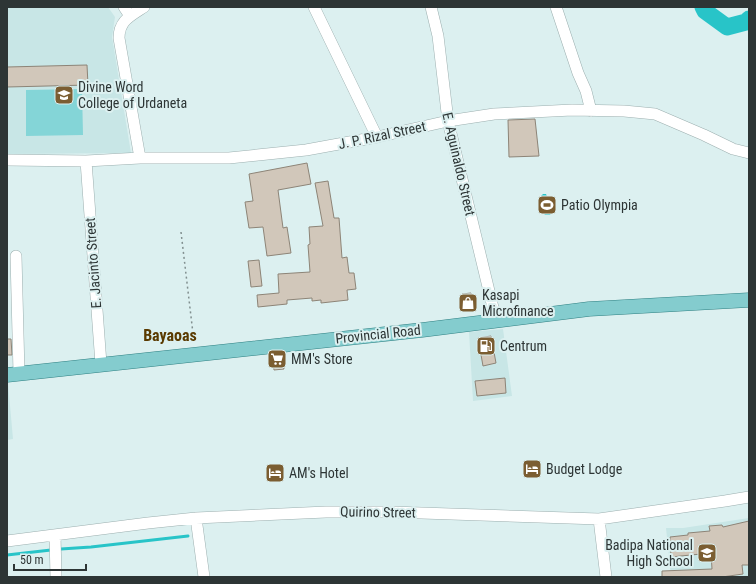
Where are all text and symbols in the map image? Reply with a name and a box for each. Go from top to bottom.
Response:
place label: Divine Word College of Urdaneta [78,79,187,111]
school or university icon: Divine Word College of Urdaneta [53,84,75,106]
street label: E. Aguinaldo Street [439,111,479,217]
street label: J. P. Rizal Street [337,118,427,152]
sports icon: Patio Olympia [536,194,558,216]
place label: Patio Olympia [561,197,638,213]
street label: E. Jacinto Street [82,217,104,309]
place label: Kasapi Microfinance [482,287,554,319]
shop icon: Kasapi Microfinance [457,292,479,314]
street label: Provincial Road [335,322,421,346]
district label: Bayaoas [143,326,197,345]
fuel station icon: Centrum [475,335,497,357]
place label: Centrum [500,338,547,354]
supermarket icon: MM's Store [266,348,288,370]
place label: MM's Store [291,351,353,367]
hotel icon: Budget Lodge [521,458,543,480]
place label: Budget Lodge [546,461,623,477]
hotel icon: AM's Hotel [264,462,286,484]
place label: AM's Hotel [289,465,349,481]
street label: Quirino Street [340,503,416,521]
place label: Badipa National High School [605,537,693,569]
school or university icon: Badipa National High School [696,542,718,564]
scale bar [14,546,86,572]
text: 50 m [20,553,44,567]

